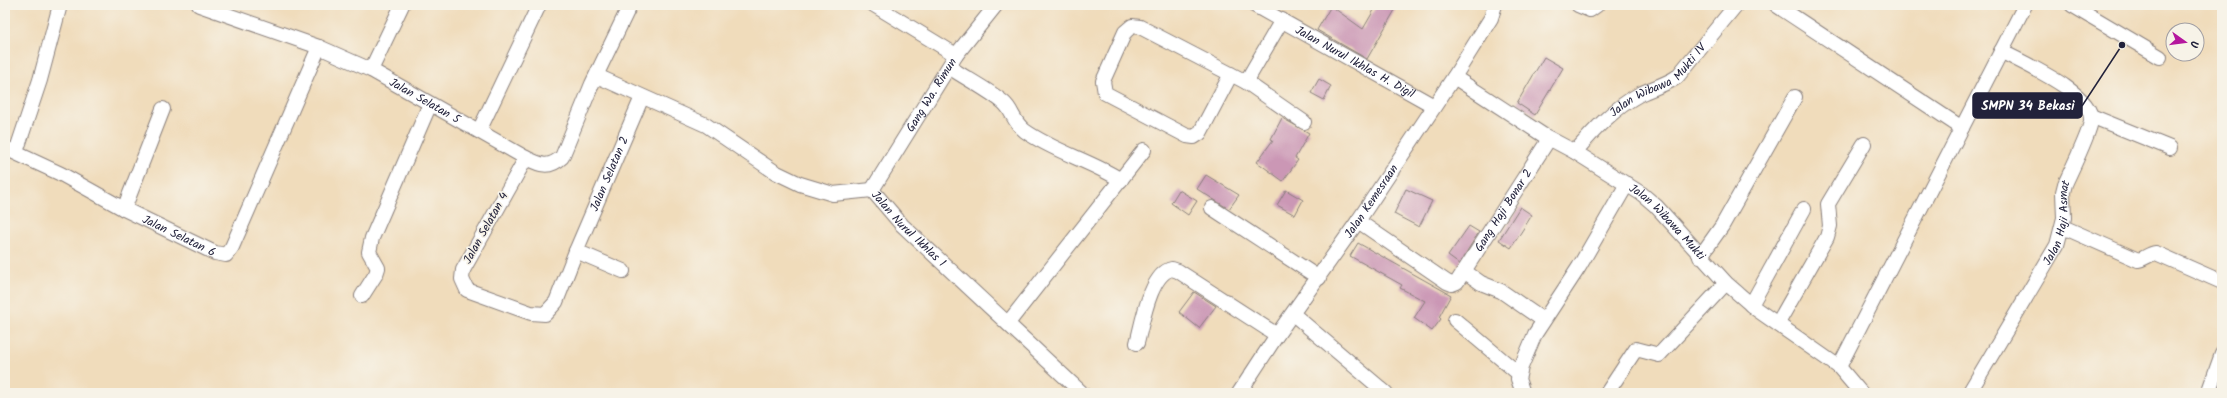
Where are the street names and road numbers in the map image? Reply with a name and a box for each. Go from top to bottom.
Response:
street label: Jalan Nurul Ikhlas H. Digil [1292,21,1419,103]
street label: Jalan Wibawa Mukti IV [1605,38,1711,121]
street label: Gang Wa. Rimun [901,54,961,136]
street label: Jalan Selatan 5 [386,73,465,129]
street label: Jalan Selatan 2 [585,133,634,214]
street label: Jalan Kemesraan [1339,160,1403,242]
street label: Gang Haji Bonar 2 [1469,165,1537,255]
street label: Jalan Haji Asmat [2038,177,2075,269]
street label: Jalan Wibawa Mukti [1625,179,1711,265]
street label: Jalan Nurul Ikhlas 1 [867,186,951,272]
street label: Jalan Selatan 4 [458,188,514,267]
street label: Jalan Selatan 6 [139,210,219,262]

